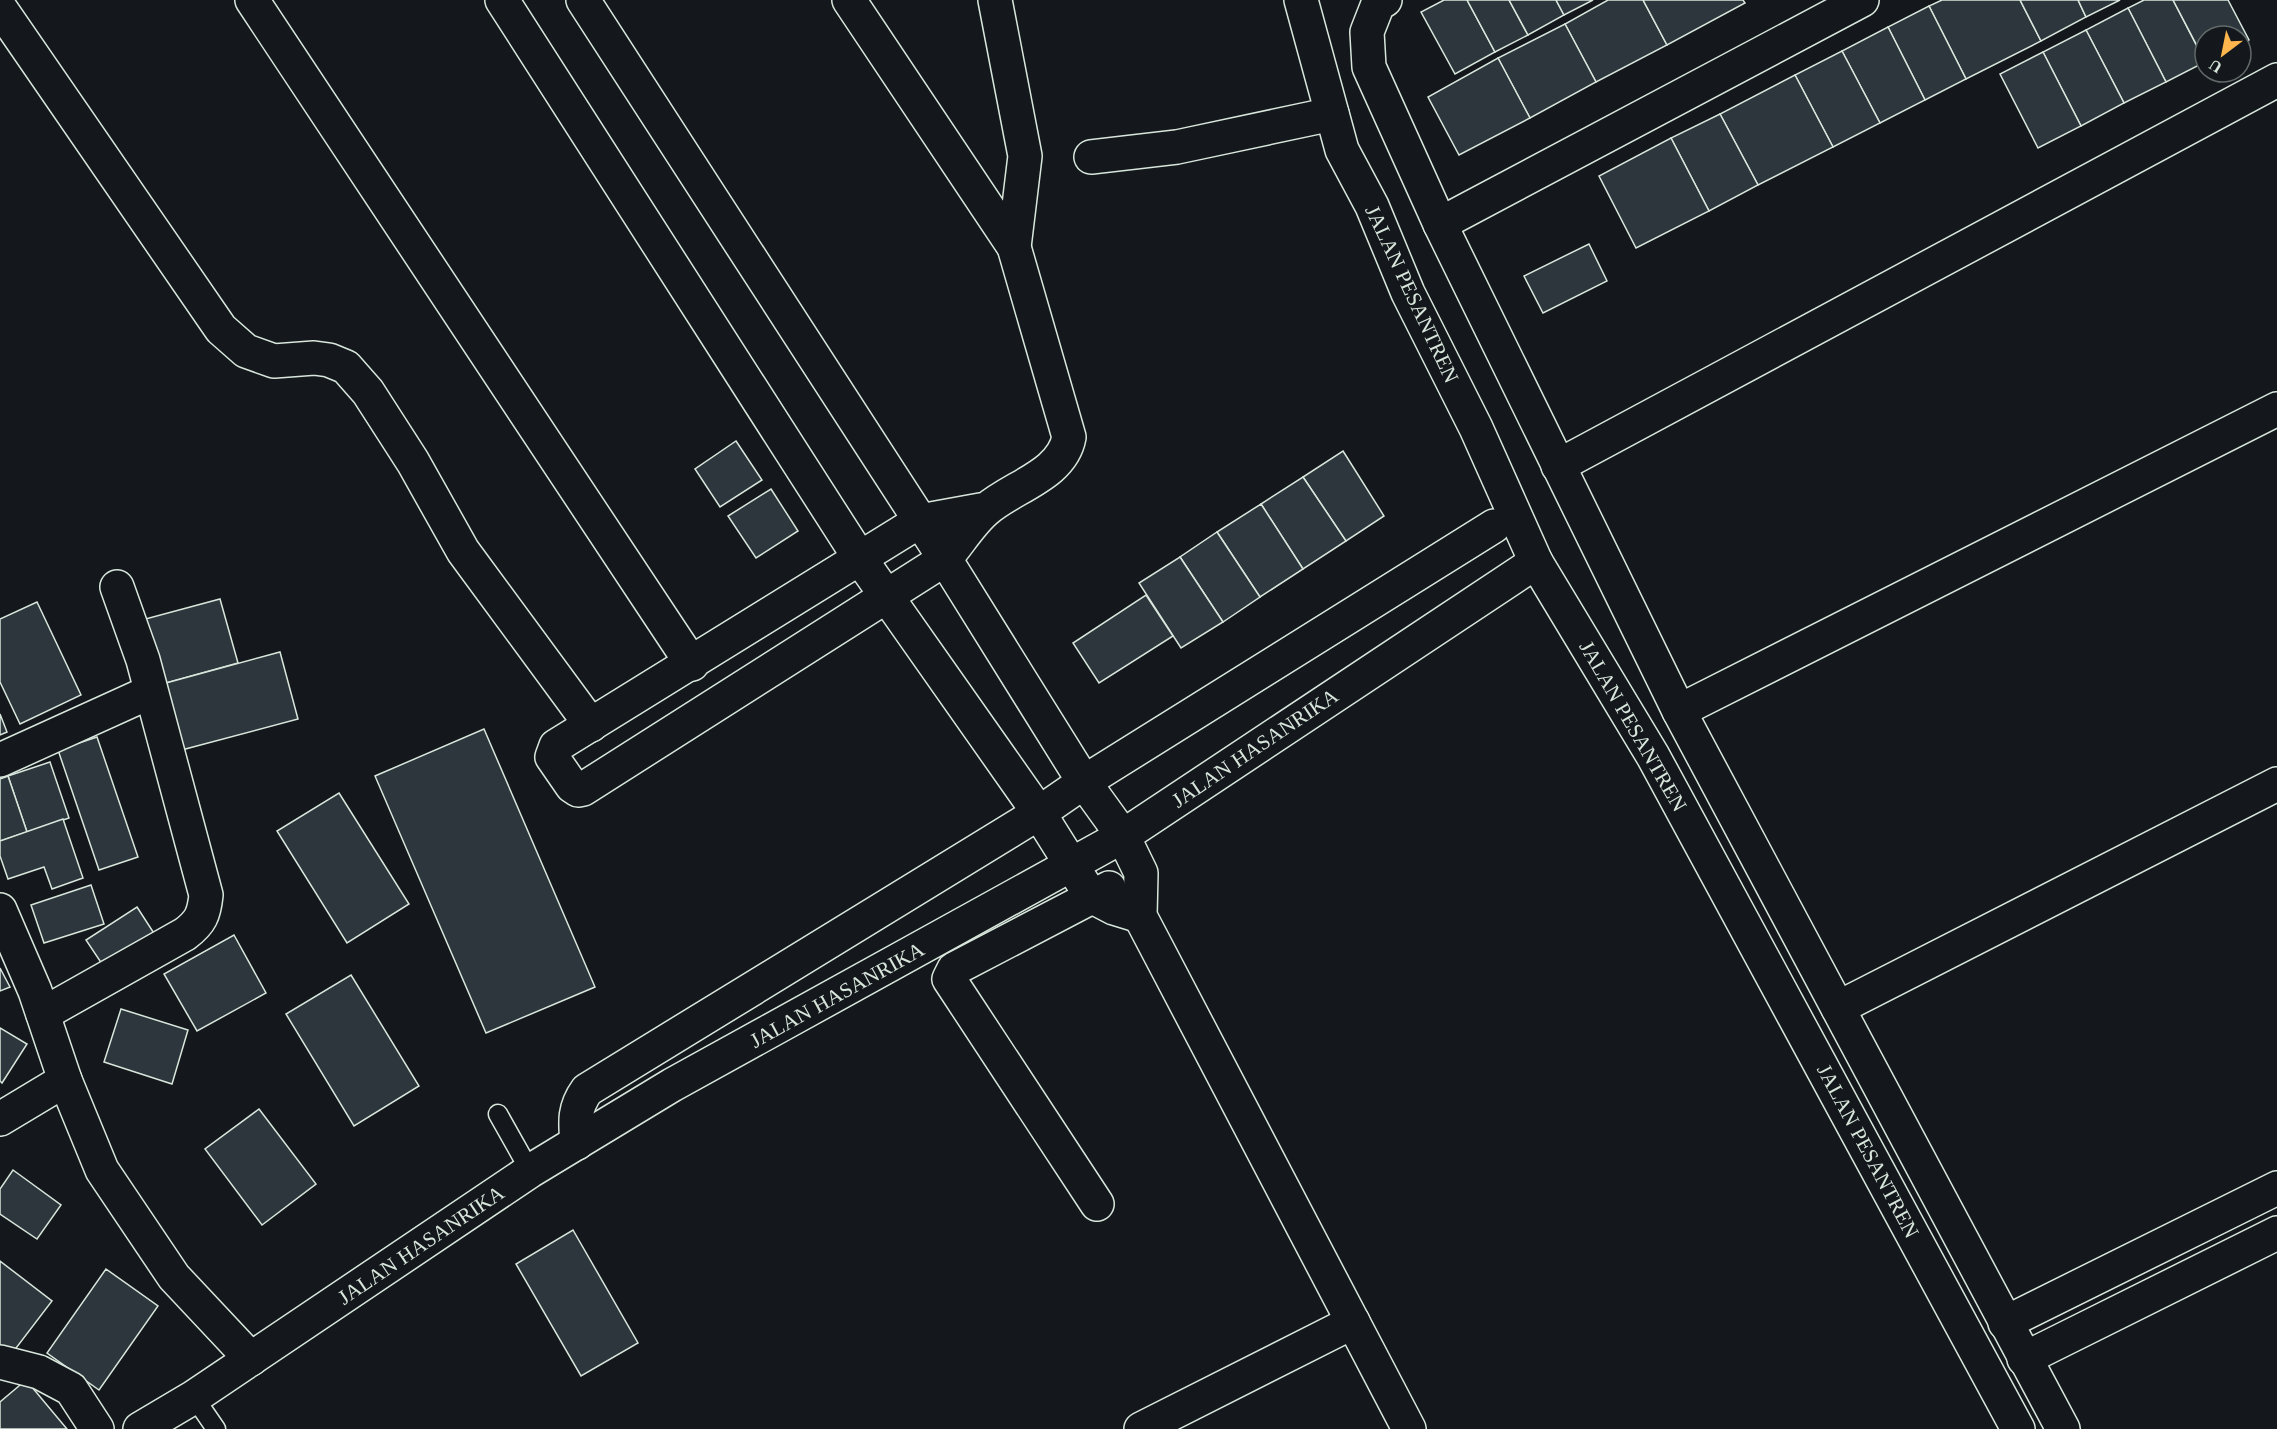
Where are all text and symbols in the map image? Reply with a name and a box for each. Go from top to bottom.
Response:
north arrow [2193,24,2253,84]
text: U [2206,56,2225,77]
street label: JALAN PESANTREN [1360,201,1464,387]
street label: JALAN PESANTREN [1574,636,1692,816]
street label: JALAN HASANRIKA [1167,683,1343,813]
street label: JALAN HASANRIKA [746,937,929,1053]
street label: JALAN PESANTREN [1812,1060,1924,1242]
street label: JALAN HASANRIKA [333,1180,509,1310]

